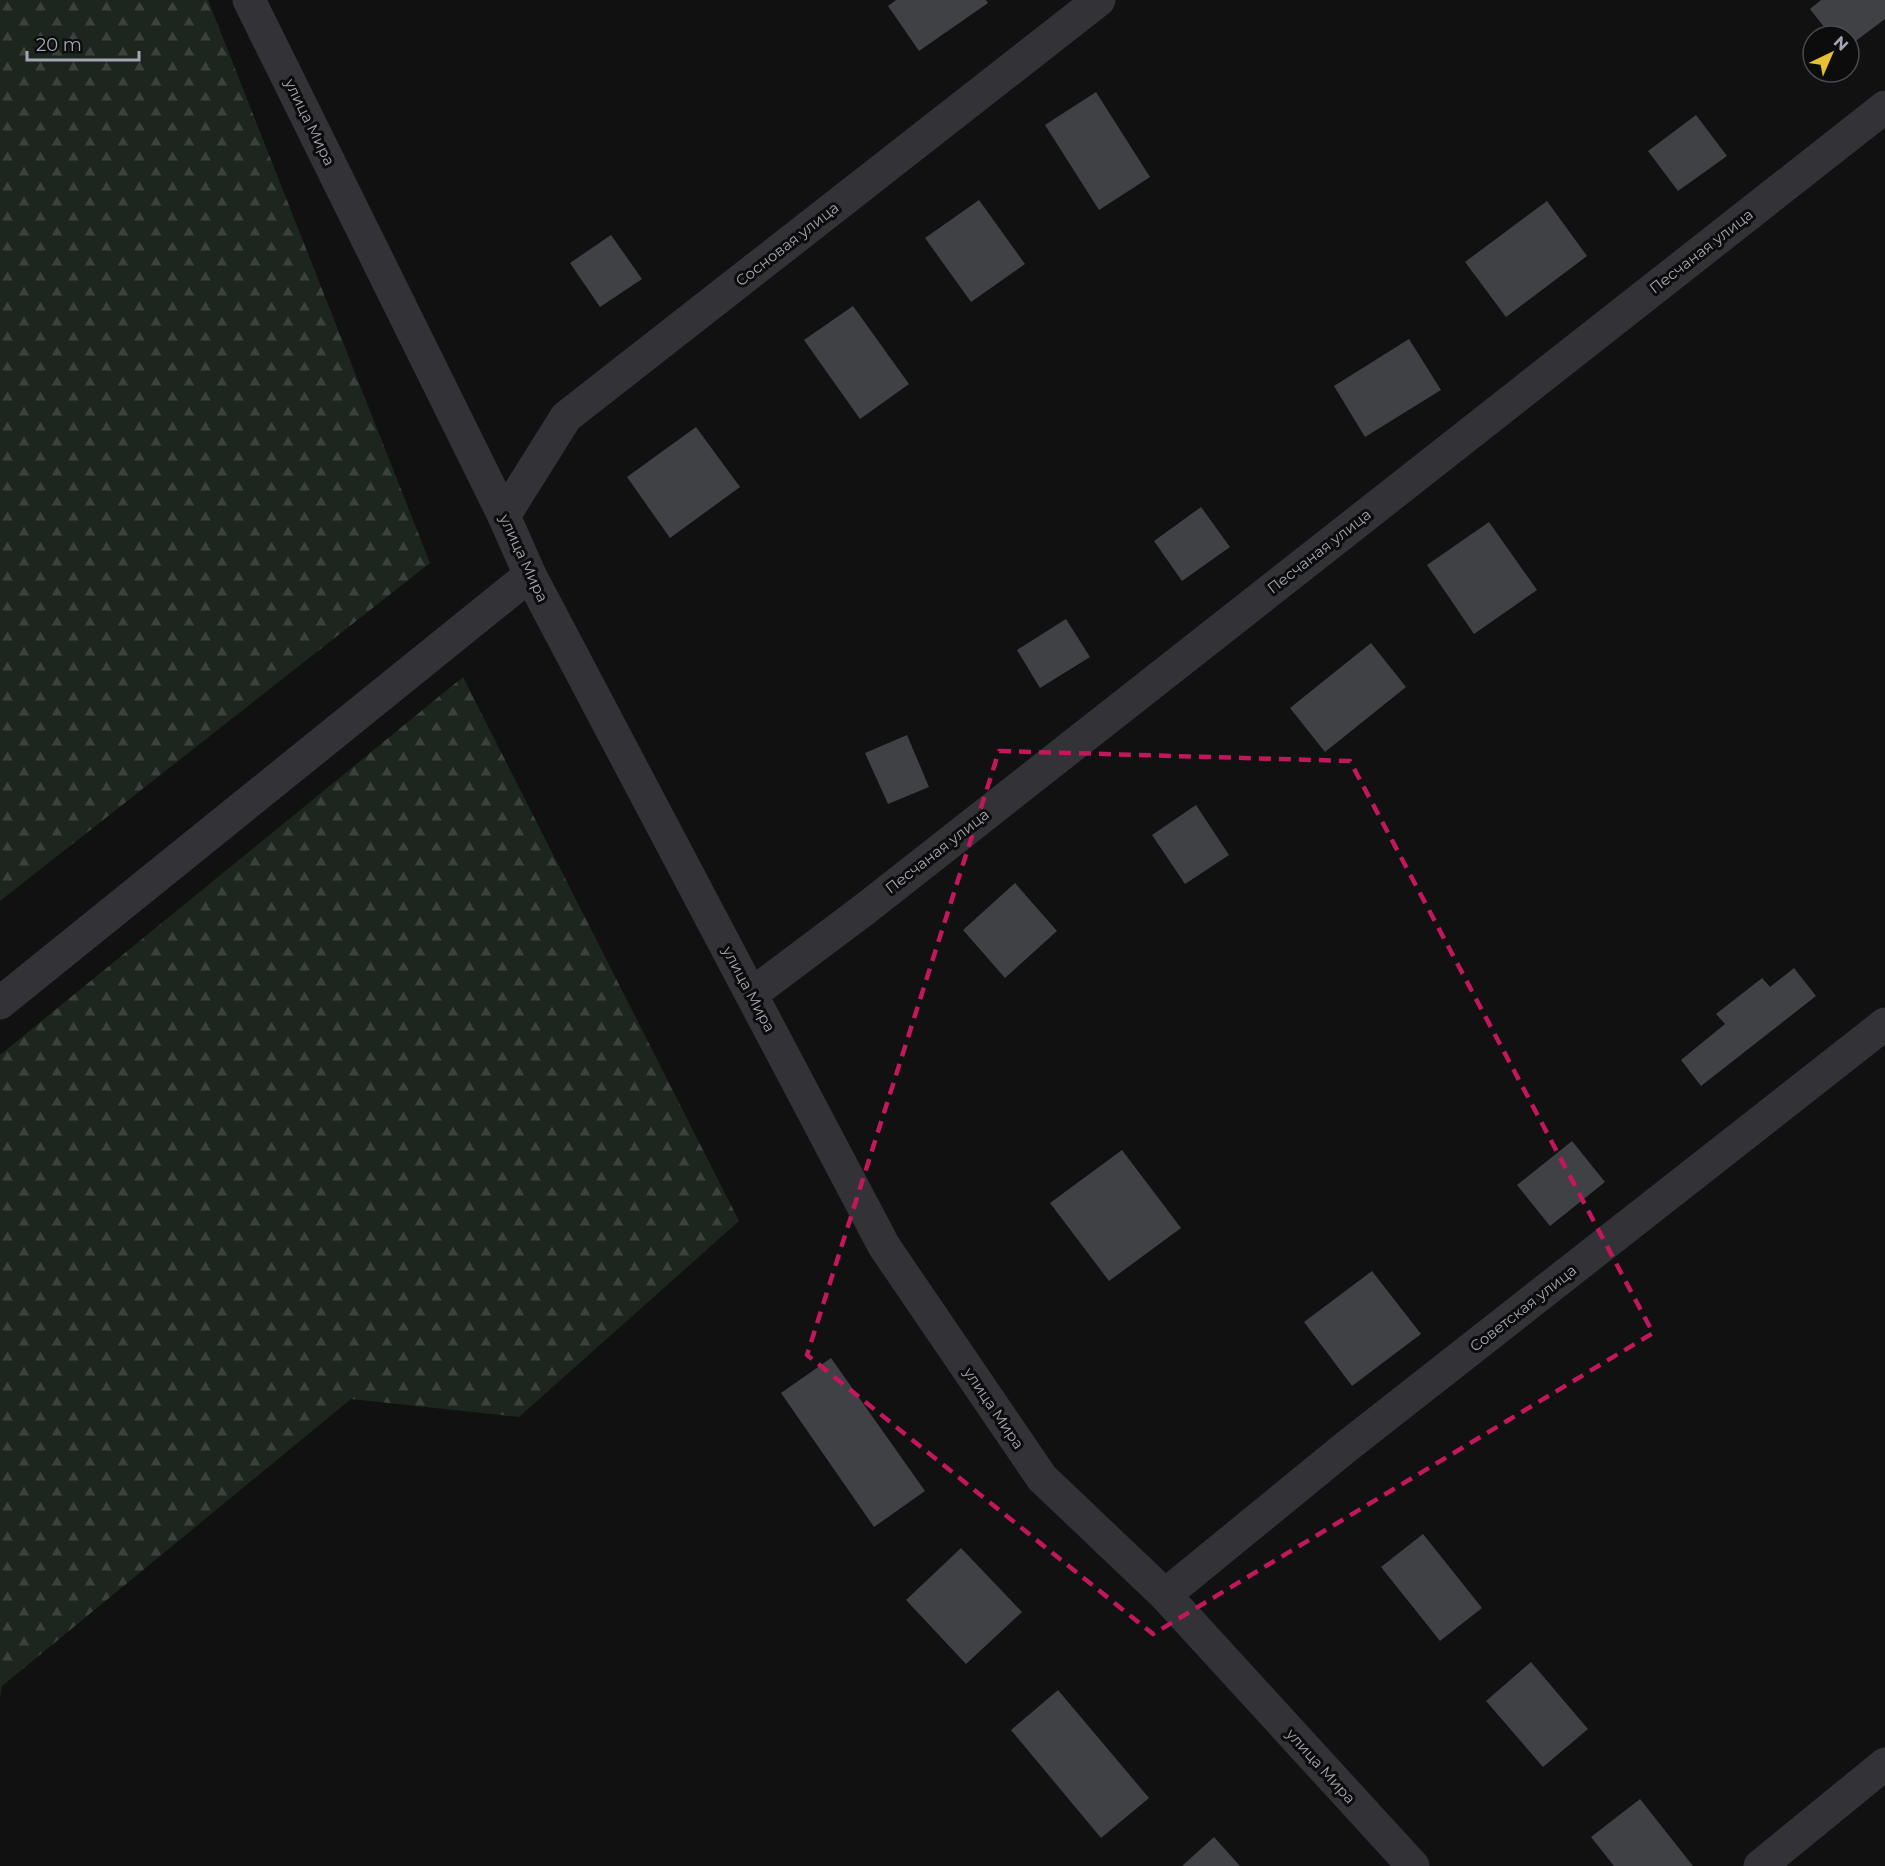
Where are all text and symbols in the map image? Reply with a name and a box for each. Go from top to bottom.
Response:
scale bar [27,24,140,62]
north arrow [1801,24,1861,84]
text: N [1830,32,1852,55]
text: 20 m [36,34,82,56]
street label: улица Мира [280,74,339,169]
street label: Сосновая улица [732,198,842,290]
street label: Песчаная улица [1645,205,1757,297]
street label: Песчаная улица [1263,505,1375,597]
street label: улица Мира [495,510,553,605]
street label: Песчаная улица [881,805,993,897]
street label: улица Мира [718,942,780,1035]
street label: Советская улица [1466,1260,1580,1356]
street label: улица Мира [959,1363,1028,1452]
street label: улица Мира [1282,1724,1360,1807]

